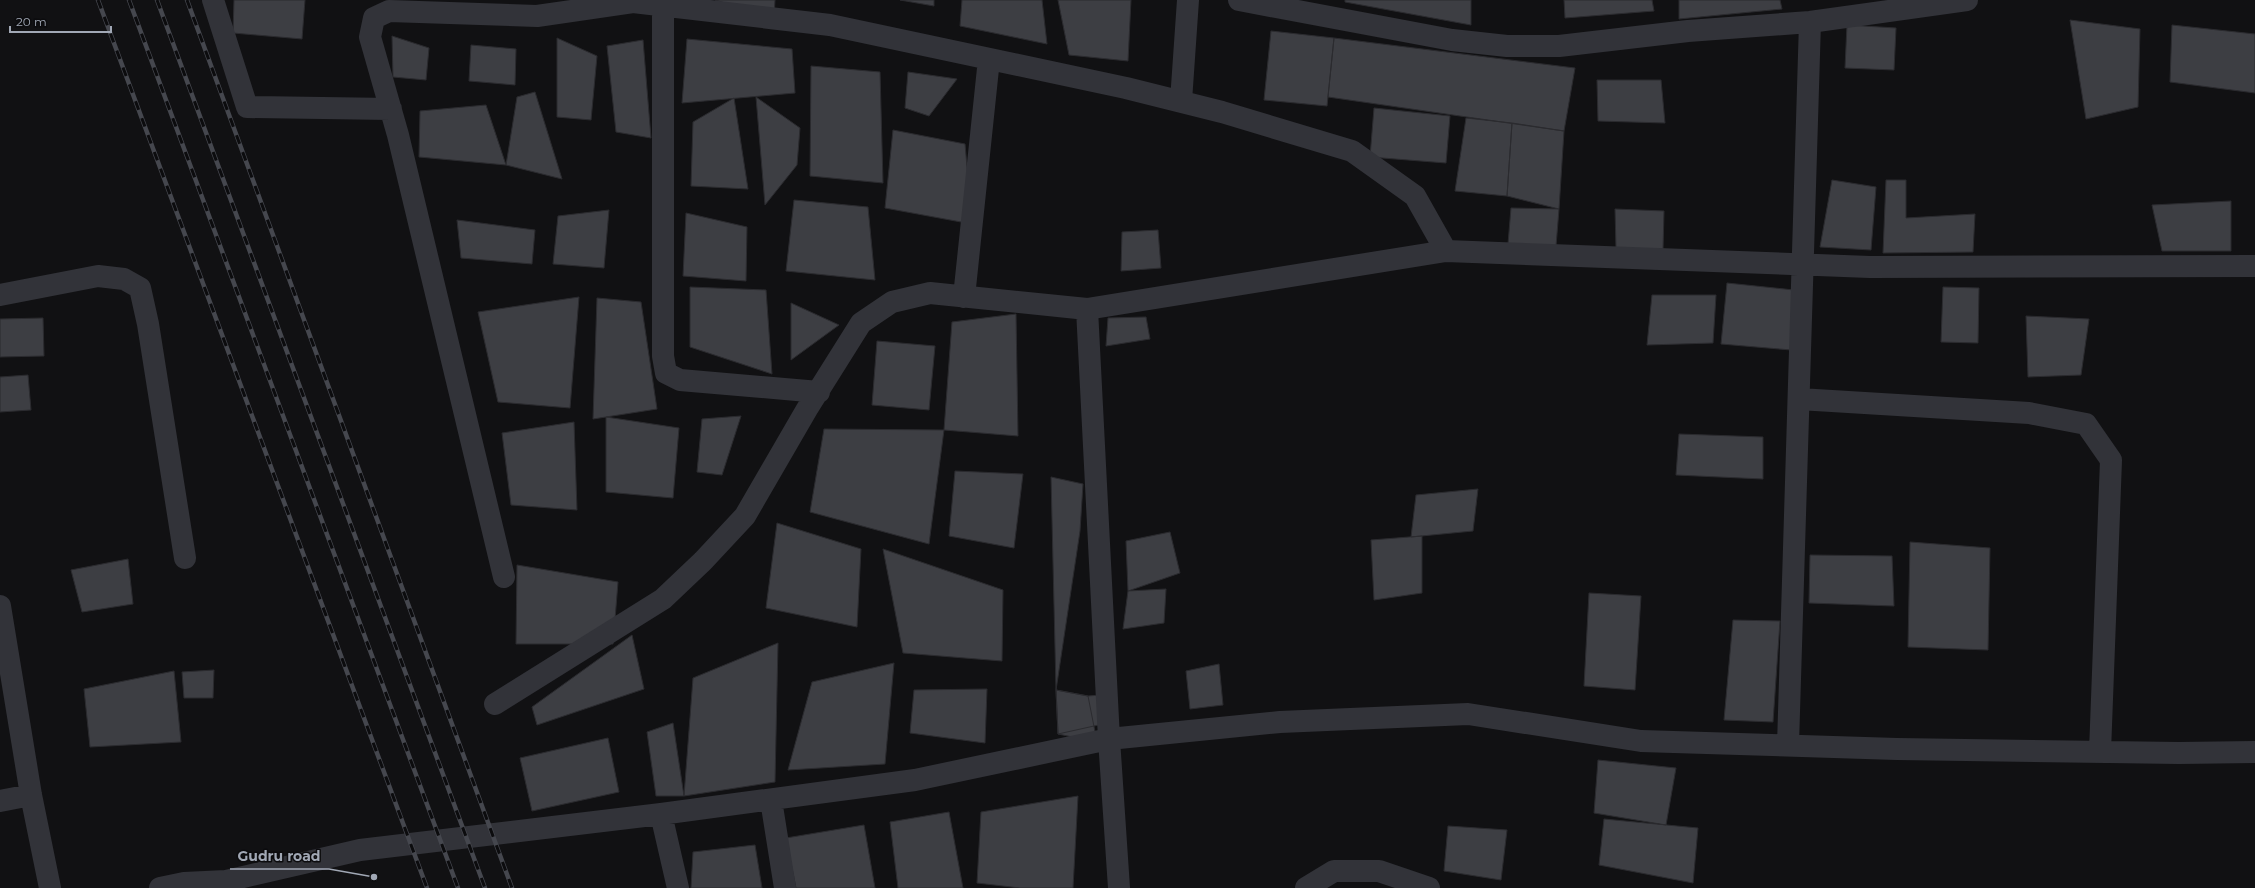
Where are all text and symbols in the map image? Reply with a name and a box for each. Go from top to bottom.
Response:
scale bar [10,8,111,34]
text: 20 m [16,14,47,29]
callout: Gudru road [230,843,329,869]
text: Gudru road [237,847,321,865]

